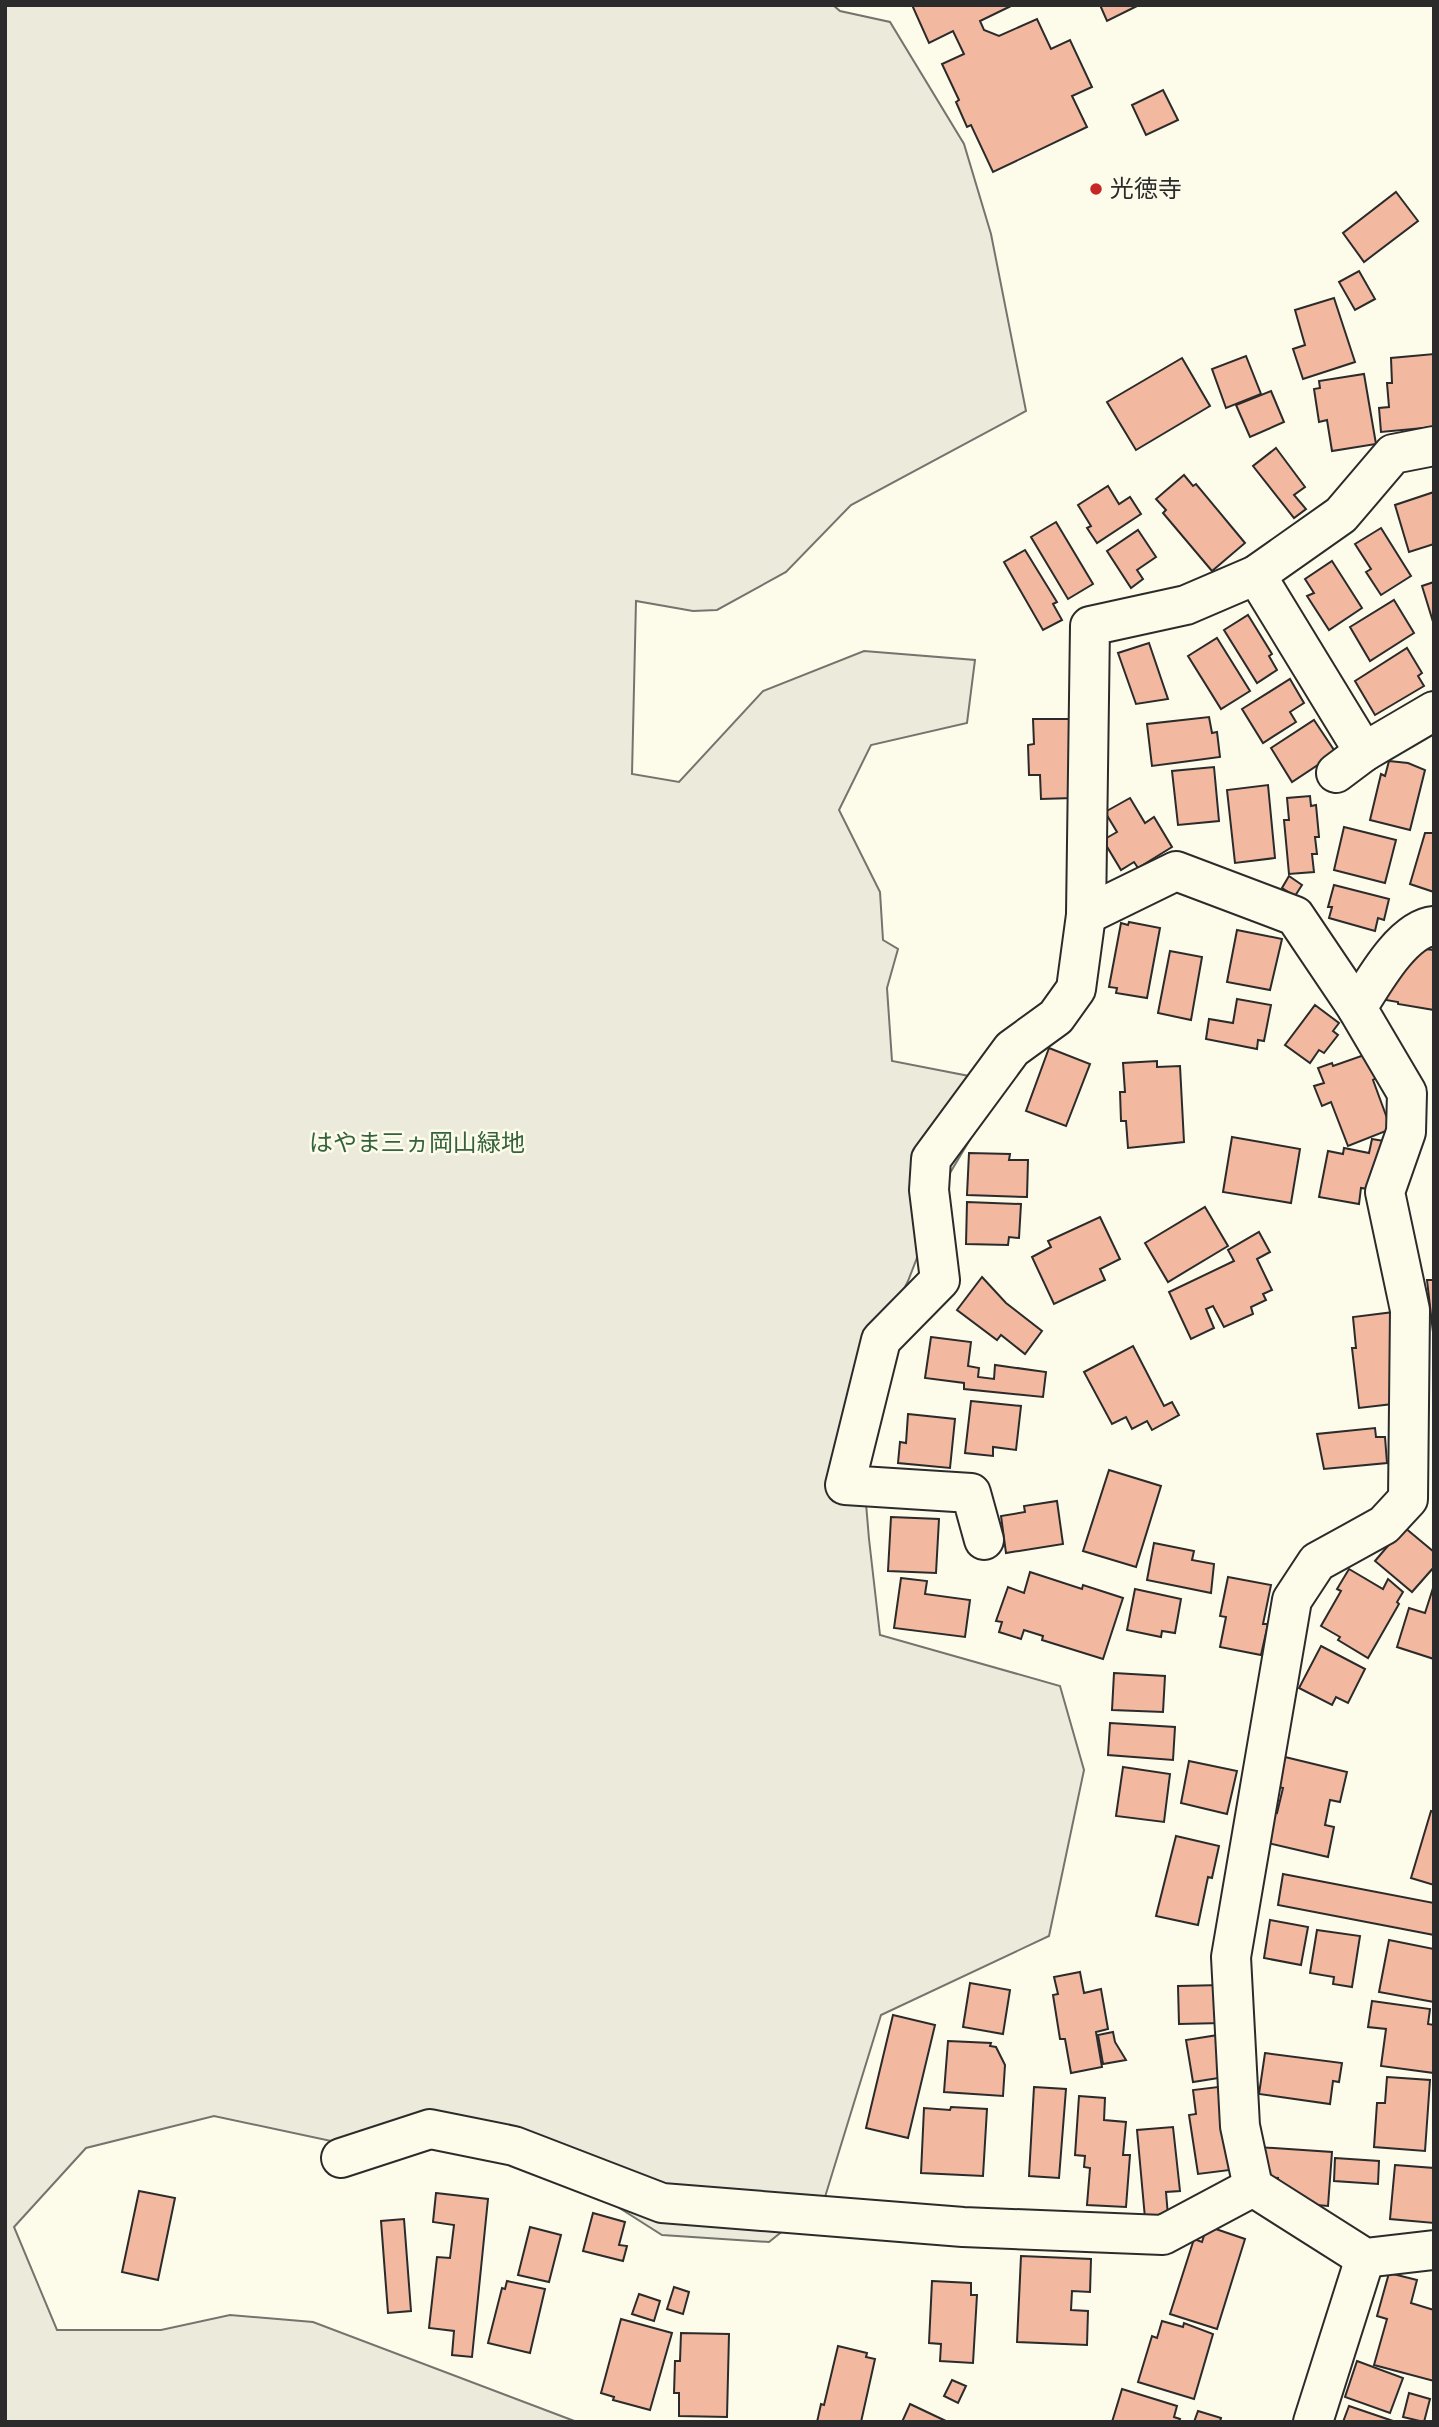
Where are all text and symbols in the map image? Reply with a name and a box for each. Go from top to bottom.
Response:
place label: 光徳寺 [1110,172,1182,204]
marker: 光徳寺 [1088,181,1104,197]
park label: はやま三ヵ岡山緑地 [309,1126,525,1158]

